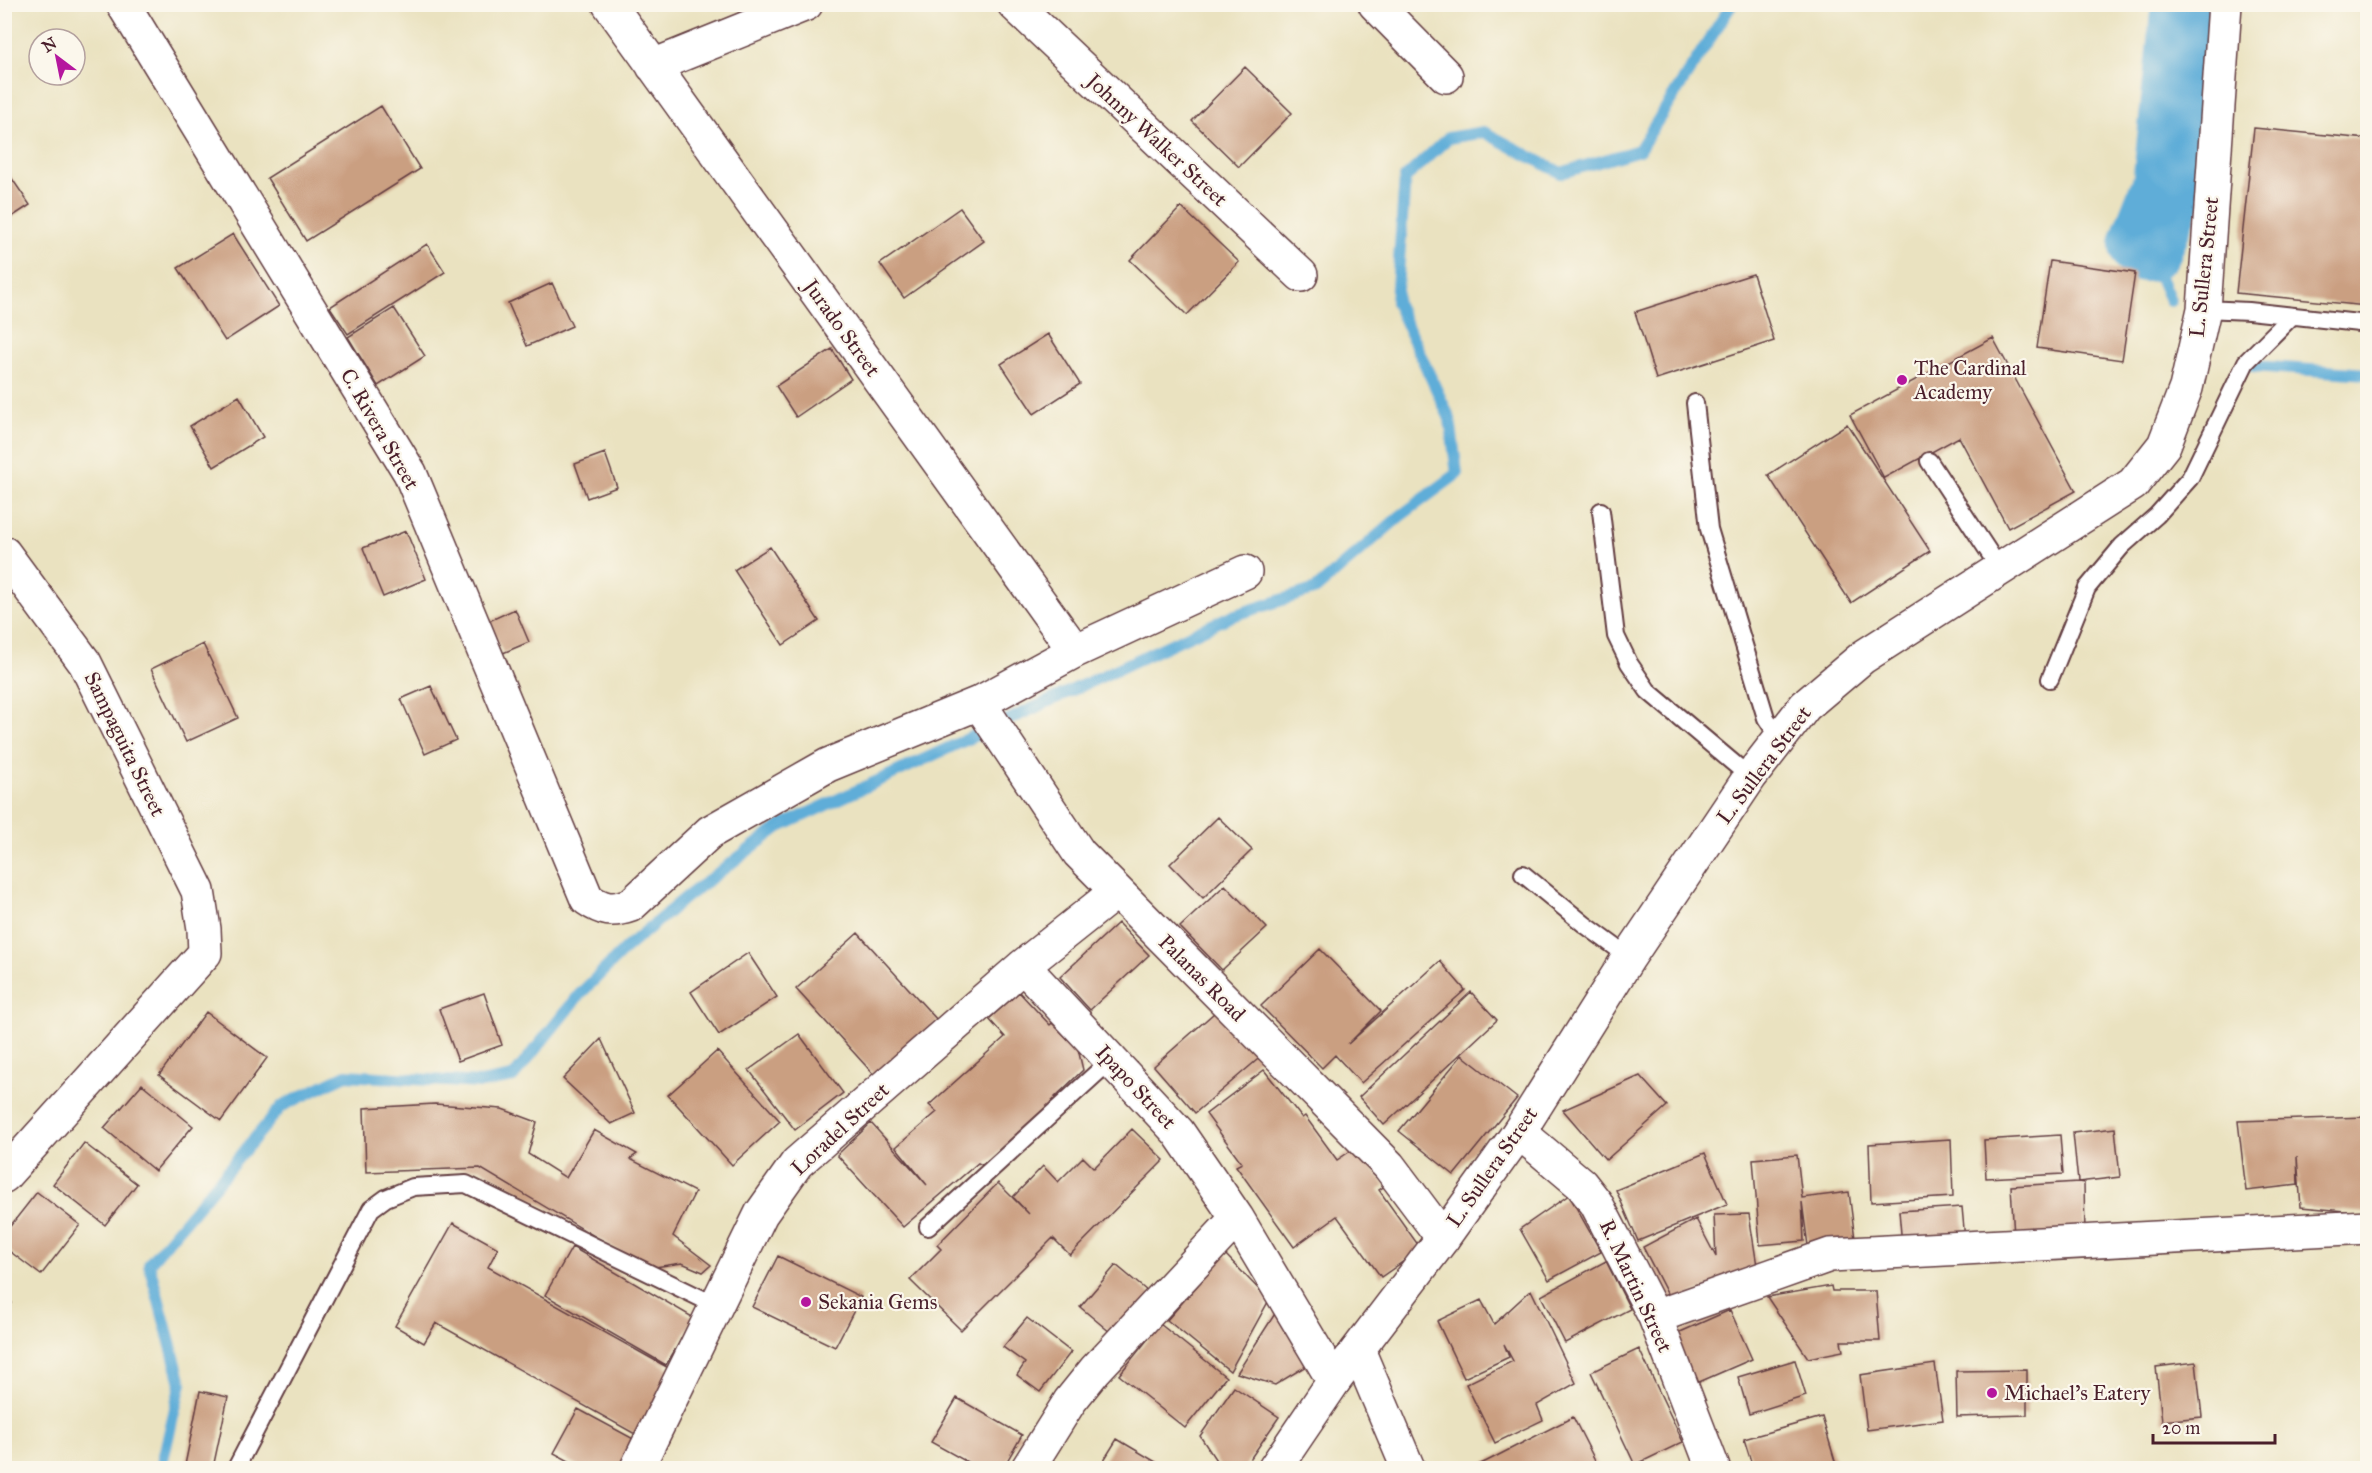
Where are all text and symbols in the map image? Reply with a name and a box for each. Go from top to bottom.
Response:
north arrow [27,27,87,87]
text: N [39,33,60,56]
street label: Johnny Walker Street [1080,67,1233,212]
street label: L. Sullera Street [2184,195,2224,339]
street label: Jurado Street [797,273,886,382]
place label: The Cardinal Academy [1913,355,2027,405]
street label: C. Rivera Street [335,364,425,495]
marker: The Cardinal Academy [1895,373,1909,387]
street label: Sampaguita Street [79,667,172,821]
street label: L. Sullera Street [1711,700,1817,829]
street label: Palanas Road [1153,929,1251,1027]
street label: Ipapo Street [1090,1039,1182,1135]
street label: Loradel Street [786,1077,895,1181]
street label: L. Sullera Street [1441,1101,1543,1232]
street label: R. Martin Street [1594,1215,1678,1357]
place label: Sekania Gems [818,1289,937,1315]
marker: Sekania Gems [799,1295,813,1309]
place label: Michael's Eatery [2004,1380,2151,1406]
marker: Michael's Eatery [1985,1386,1999,1400]
scale bar [2153,1407,2274,1445]
text: 20 m [2162,1417,2200,1439]

